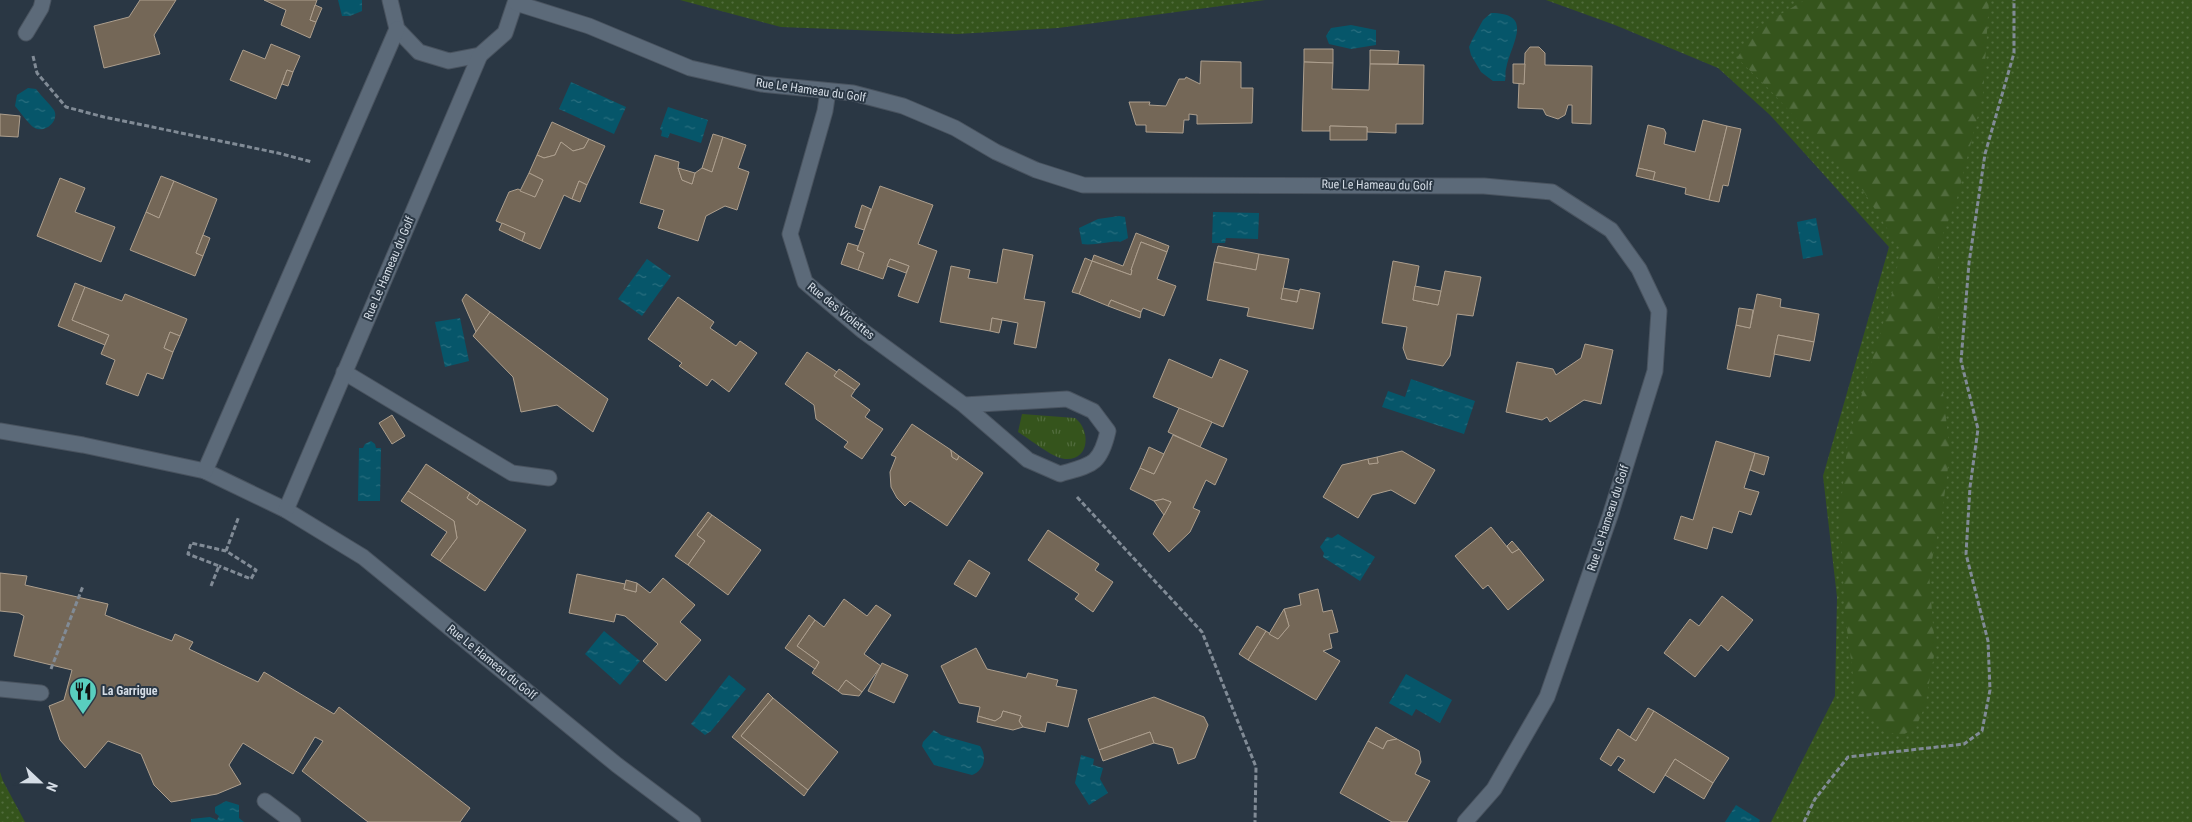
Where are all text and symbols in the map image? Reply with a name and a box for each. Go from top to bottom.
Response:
street label: Rue Le Hameau du Golf [755,75,867,105]
street label: Rue Le Hameau du Golf [1321,177,1433,193]
street label: Rue Le Hameau du Golf [361,214,417,322]
street label: Rue des Violettes [805,280,877,342]
street label: Rue Le Hameau du Golf [1584,463,1632,573]
street label: Rue Le Hameau du Golf [444,622,540,702]
restaurant icon: La Garrigue [68,676,98,715]
place label: La Garrigue [102,684,158,698]
north arrow [15,757,65,807]
text: N [43,780,61,794]

